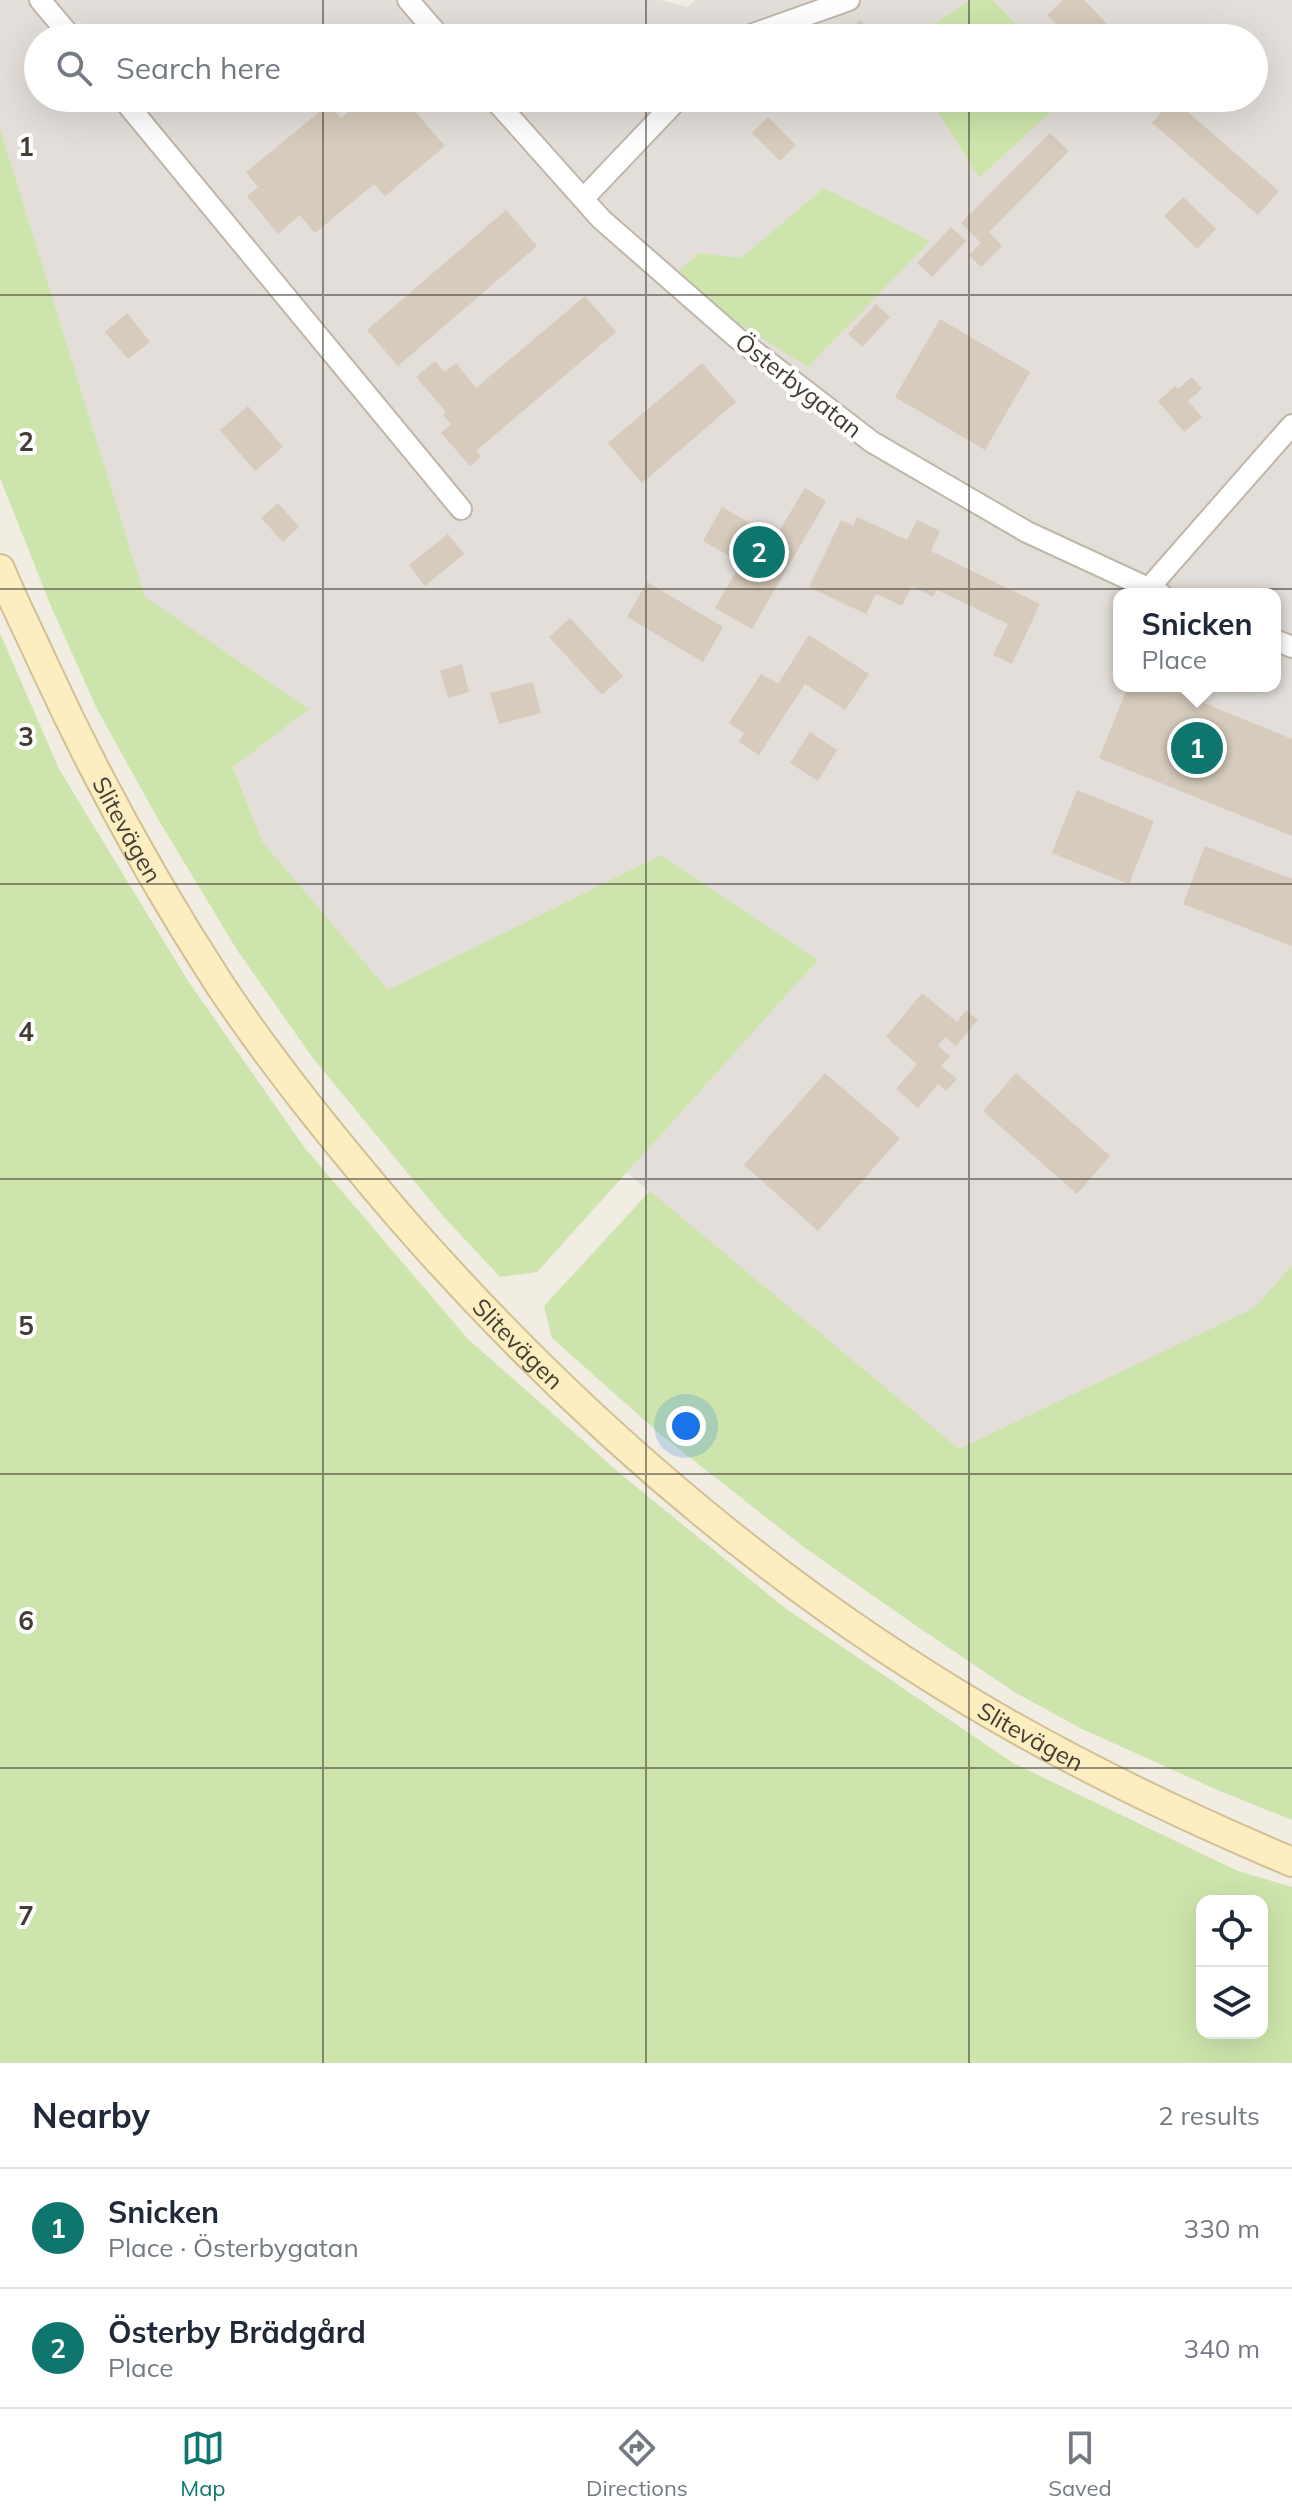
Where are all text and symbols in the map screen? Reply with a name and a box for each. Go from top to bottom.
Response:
search box [24,24,1268,112]
icon: search [52,46,96,90]
text: Search here [116,49,281,87]
text: 1 [18,130,34,163]
street label: Österbygatan [730,326,868,444]
text: 2 [18,425,34,458]
pin: 2 [733,522,785,582]
popup [1113,588,1281,692]
text: Snicken [1141,605,1253,643]
text: Place [1141,643,1207,676]
pin: 1 [1171,718,1223,778]
text: 3 [18,720,34,753]
street label: Slitevägen [86,771,169,888]
text: 4 [18,1015,34,1048]
street label: Slitevägen [466,1292,570,1395]
text: 5 [18,1309,34,1342]
your location [666,1406,706,1446]
text: 6 [18,1604,34,1637]
street label: Slitevägen [972,1695,1089,1777]
map controls [1196,1895,1268,2039]
button: locate [1196,1895,1268,1967]
text: 7 [18,1899,34,1932]
button: layers [1196,1967,1268,2039]
text: Nearby [32,2094,150,2137]
text: 2 results [1158,2099,1260,2132]
text: Snicken [108,2193,219,2231]
text: 1 [50,2212,66,2245]
text: 330 m [1184,2212,1260,2245]
text: Place · Österbygatan [108,2231,359,2264]
text: Österby Brädgård [108,2313,366,2351]
text: 2 [50,2332,66,2365]
text: 340 m [1184,2332,1260,2365]
text: Place [108,2351,173,2384]
tab: Map [180,2426,226,2502]
tab: Directions [586,2426,688,2502]
tab: Saved [1048,2426,1112,2502]

